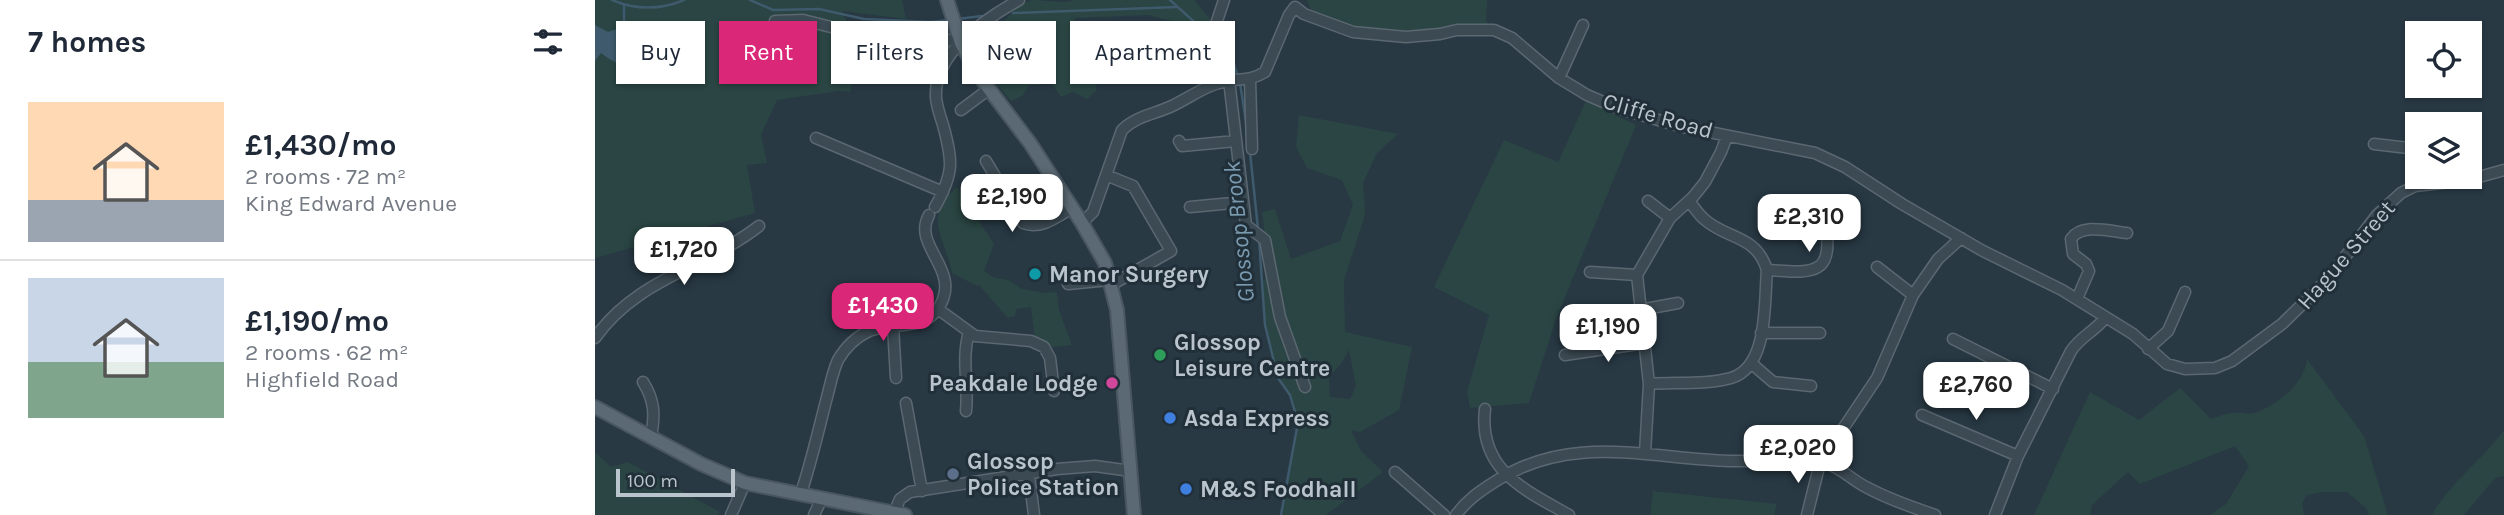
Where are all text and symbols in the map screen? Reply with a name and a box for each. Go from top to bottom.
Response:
chip: Buy [616,21,705,84]
chip: Rent [719,21,817,84]
chip: Filters [831,21,948,84]
chip: New [962,21,1056,84]
chip: Apartment [1070,21,1235,84]
map controls [2405,21,2482,189]
button: locate [2405,21,2482,98]
icon: filters [529,23,567,61]
text: 7 homes [28,24,146,60]
street label: Cliffe Road [1600,87,1716,145]
button: layers [2405,112,2482,189]
text: £1,430/mo [245,127,396,163]
icon: home [84,130,168,214]
water label: Glossop Brook [1218,159,1260,304]
text: 2 rooms · 72 m² [245,163,406,190]
pin: £2,190 [955,174,1069,234]
text: £2,190 [977,183,1047,210]
text: King Edward Avenue [245,190,457,217]
pin: £2,310 [1752,194,1866,254]
street label: Hague Street [2291,195,2401,315]
text: £2,310 [1774,203,1844,230]
pin: £1,720 [627,228,741,287]
text: £1,720 [650,236,718,263]
place label: Manor Surgery [1049,261,1209,288]
marker: Manor Surgery [1027,266,1043,282]
pin: £1,430 [826,284,940,343]
text: £1,430 [848,292,918,319]
text: £1,190/mo [245,303,389,339]
pin: £1,190 [1551,304,1665,364]
icon: home [84,306,168,390]
text: £1,190 [1576,313,1640,340]
place label: Glossop Leisure Centre [1174,329,1330,382]
text: 2 rooms · 62 m² [245,339,409,366]
marker: Glossop Leisure Centre [1152,347,1168,363]
pin: £2,760 [1919,362,2033,422]
text: Highfield Road [245,366,399,393]
place label: Peakdale Lodge [929,370,1098,397]
text: £2,760 [1939,371,2013,398]
marker: Peakdale Lodge [1104,375,1120,391]
place label: Asda Express [1184,405,1330,432]
marker: Asda Express [1162,410,1178,426]
pin: £2,020 [1741,426,1855,485]
text: £2,020 [1760,434,1836,461]
place label: Glossop Police Station [967,448,1119,501]
scale bar [616,466,735,498]
marker: Glossop Police Station [945,466,961,482]
text: 100 m [627,470,678,492]
place label: M&S Foodhall [1200,476,1357,503]
marker: M&S Foodhall [1178,481,1194,497]

